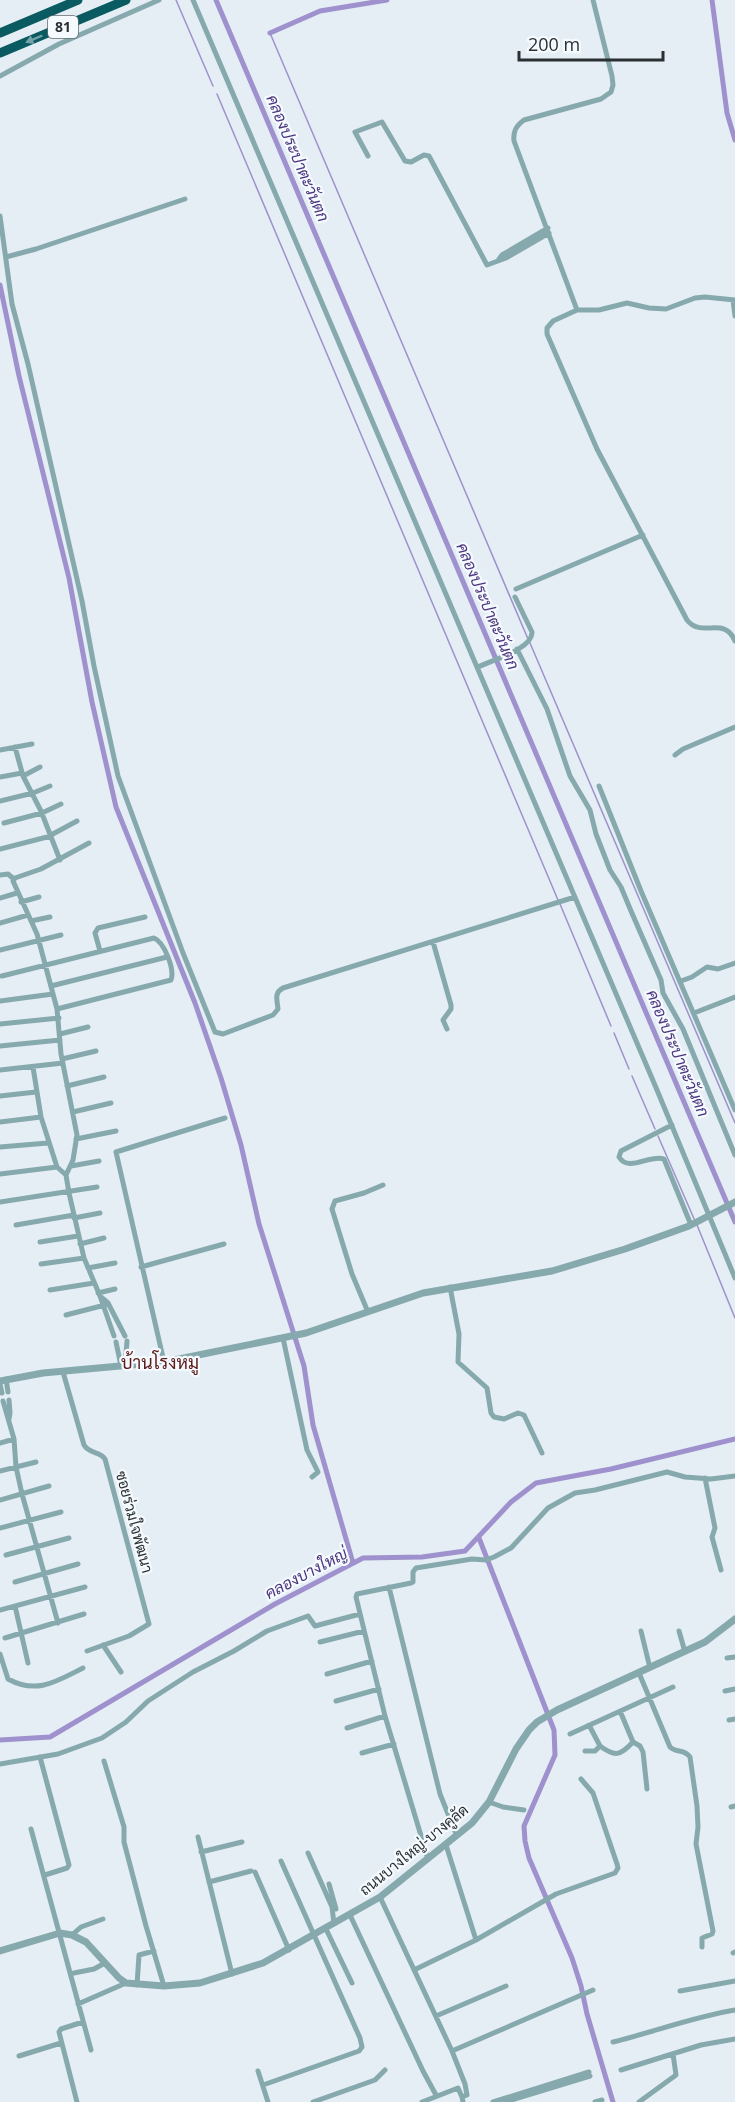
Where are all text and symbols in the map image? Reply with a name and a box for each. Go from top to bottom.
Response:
road number: 81 [48,16,78,38]
scale bar [519,24,663,62]
text: 200 m [528,32,580,56]
one-way arrow [25,35,43,44]
water label: คลองประปาตะวันตก [261,91,335,225]
water label: คลองประปาตะวันตก [451,539,525,673]
water label: คลองประปาตะวันตก [641,986,715,1120]
district label: บ้านโรงหมู [121,1350,199,1376]
street label: ซอยร่วมใจพัฒนา [112,1468,158,1575]
water label: คลองบางใหญ่ [261,1542,352,1604]
street label: ถนนบางใหญ่-บางคูลัด [355,1799,473,1900]

